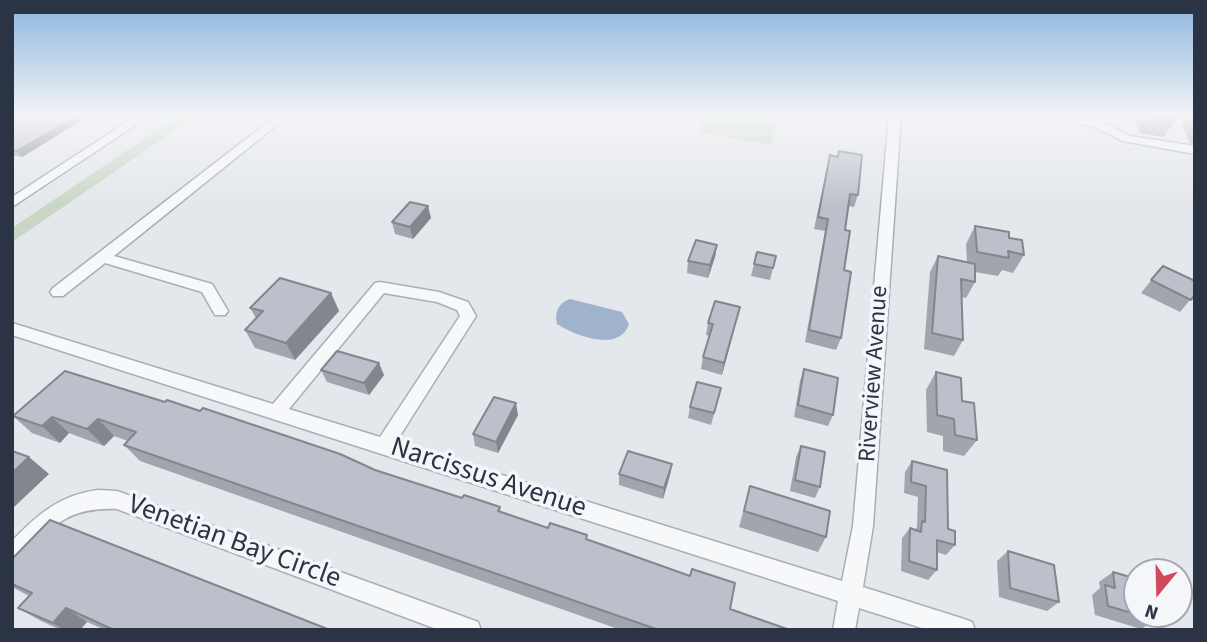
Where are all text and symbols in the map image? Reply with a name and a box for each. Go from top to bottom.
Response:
street label: Riverview Avenue [854,285,896,463]
street label: Narcissus Avenue [386,432,590,526]
street label: Venetian Bay Circle [123,489,345,597]
north arrow [1123,558,1193,628]
text: N [1141,597,1162,626]

